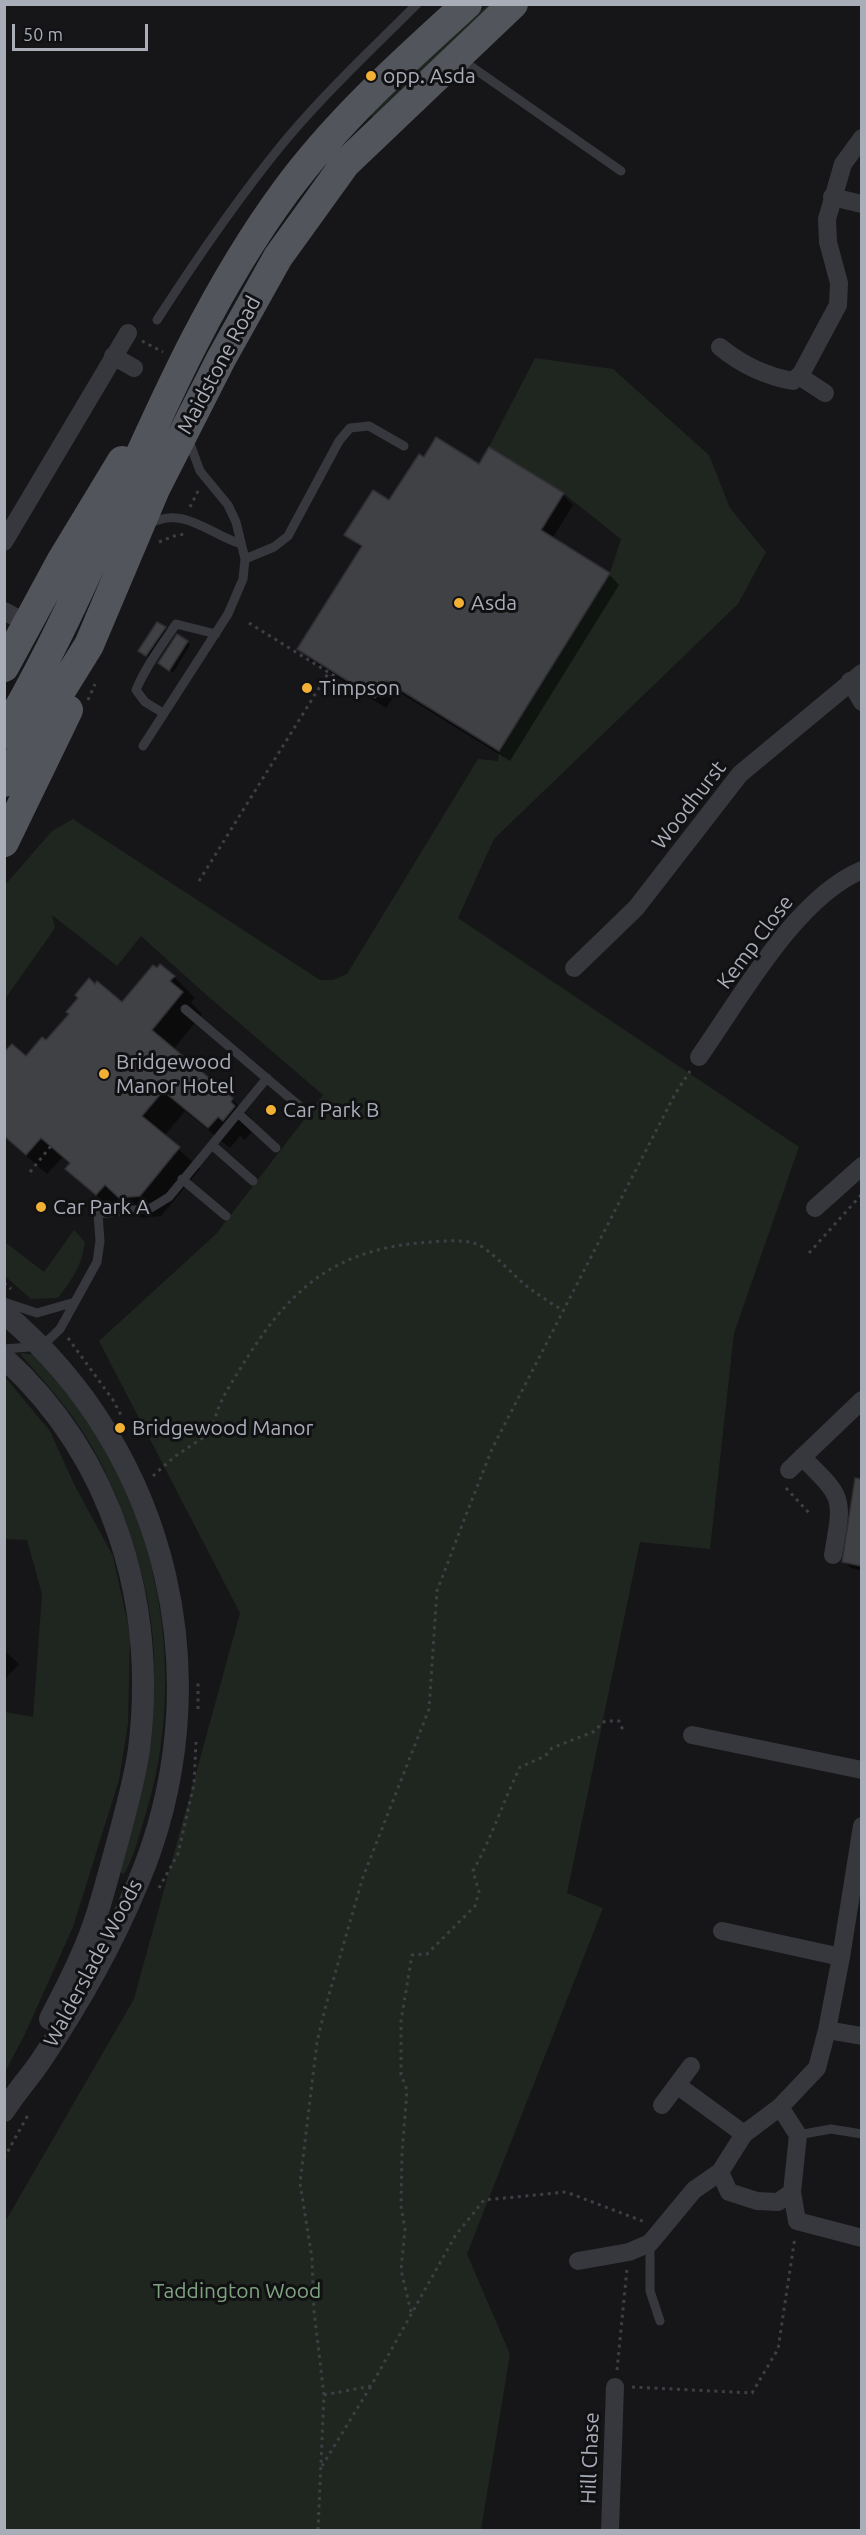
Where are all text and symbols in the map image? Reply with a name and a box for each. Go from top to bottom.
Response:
scale bar [15,12,152,50]
text: 50 m [23,24,63,44]
place label: opp. Asda [383,63,476,89]
marker: opp. Asda [364,69,378,83]
street label: Maidstone Road [172,292,266,438]
place label: Asda [471,590,517,616]
marker: Asda [452,596,466,610]
place label: Timpson [319,675,400,701]
marker: Timpson [300,681,314,695]
street label: Woodhurst [647,756,731,854]
street label: Kemp Close [712,890,798,994]
place label: Bridgewood Manor Hotel [116,1049,234,1099]
marker: Bridgewood Manor Hotel [97,1067,111,1081]
place label: Car Park B [283,1097,379,1123]
marker: Car Park B [264,1103,278,1117]
place label: Car Park A [53,1194,150,1220]
marker: Car Park A [34,1200,48,1214]
place label: Bridgewood Manor [132,1415,314,1441]
marker: Bridgewood Manor [113,1421,127,1435]
street label: Walderslade Woods [38,1875,148,2051]
park label: Taddington Wood [153,2278,321,2304]
street label: Hill Chase [576,2412,604,2504]

